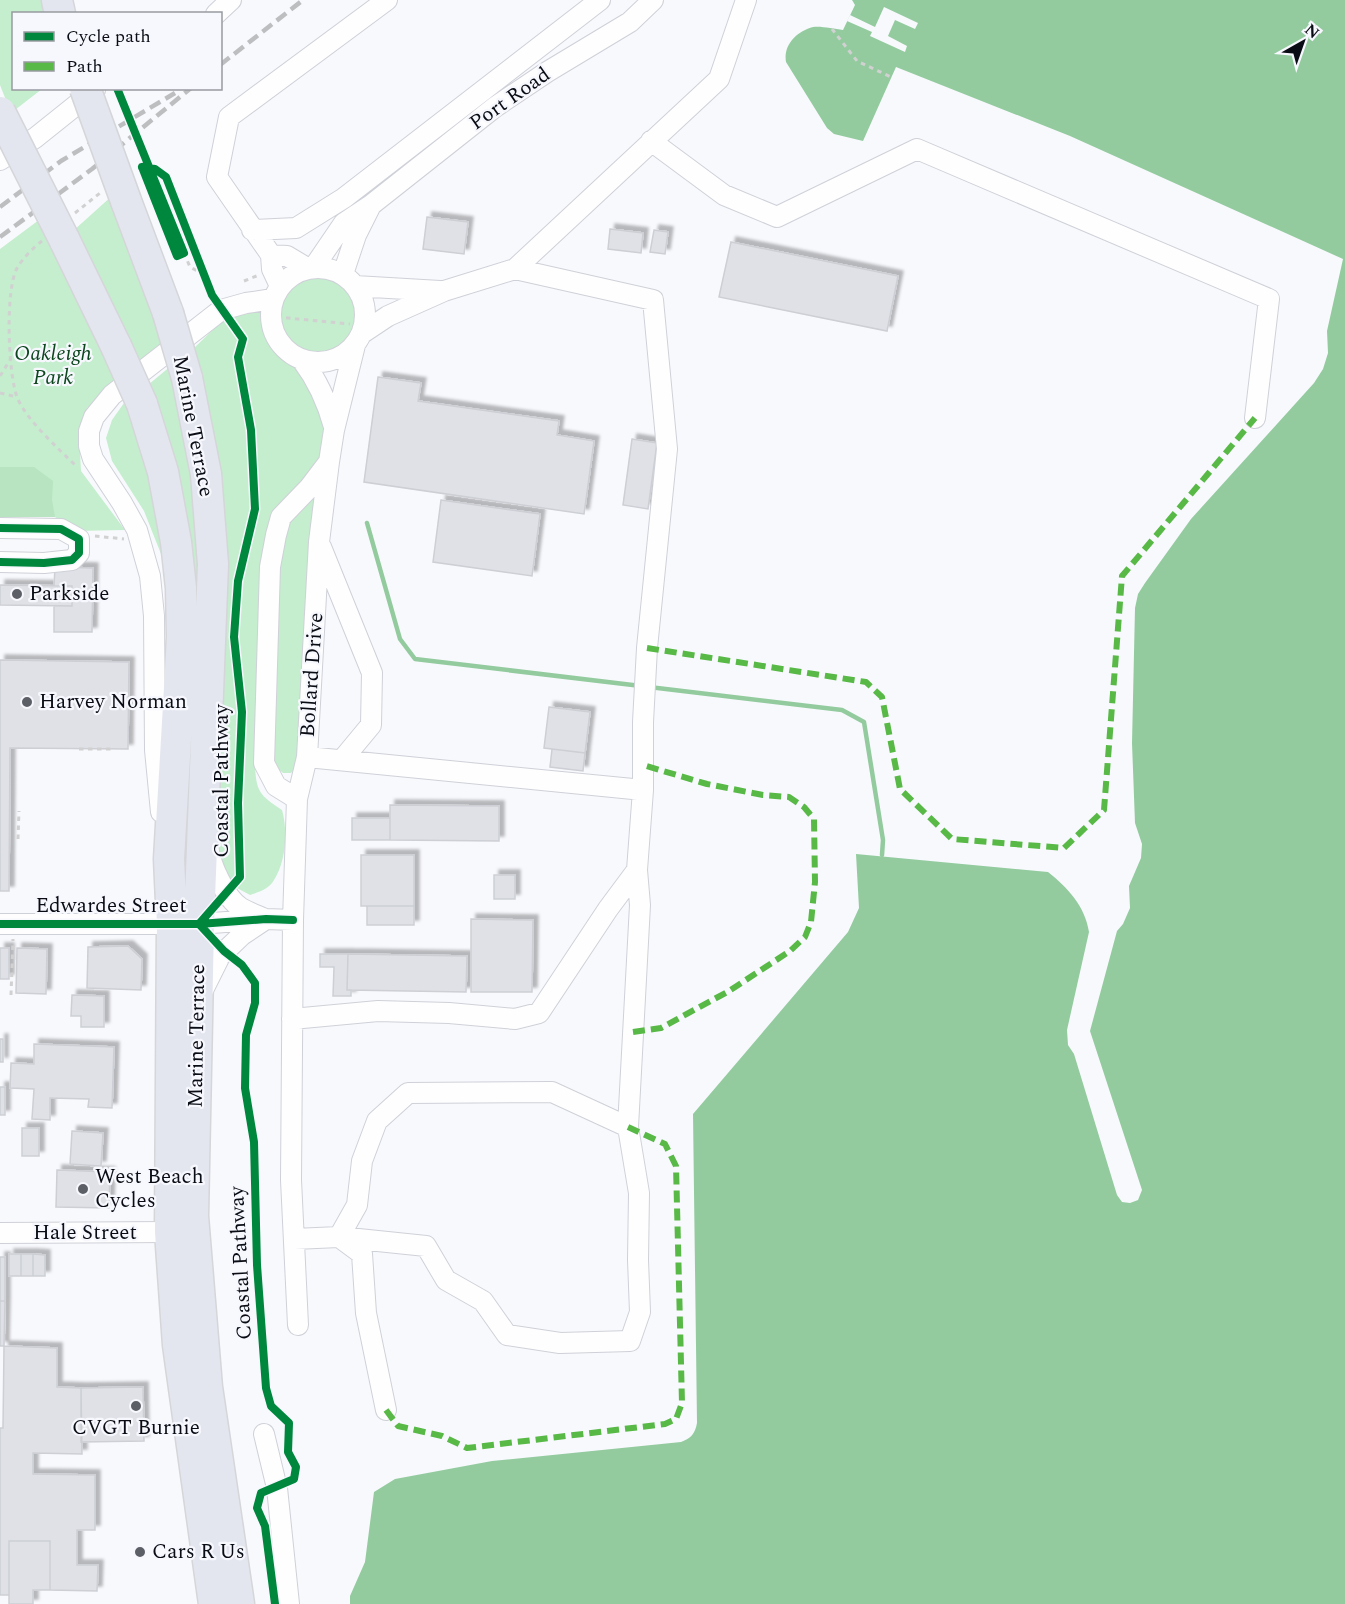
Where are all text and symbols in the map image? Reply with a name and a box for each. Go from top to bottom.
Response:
legend [12,12,222,90]
north arrow [1273,12,1333,72]
text: N [1299,18,1325,45]
text: Cycle path [66,23,151,50]
text: Path [66,53,103,80]
street label: Port Road [463,59,557,139]
park label: Oakleigh Park [14,338,92,394]
street label: Marine Terrace [164,352,222,500]
place label: Parkside [29,578,109,610]
marker: Parkside [10,587,24,601]
street label: Bollard Drive [292,612,332,738]
place label: Harvey Norman [39,686,187,718]
marker: Harvey Norman [20,695,34,709]
street label: Coastal Pathway [206,703,238,858]
street label: Edwardes Street [35,890,187,922]
street label: Marine Terrace [180,964,214,1108]
place label: West Beach Cycles [95,1161,204,1217]
marker: West Beach Cycles [76,1182,90,1196]
street label: Coastal Pathway [221,1185,261,1341]
street label: Hale Street [33,1217,137,1249]
marker: CVGT Burnie [129,1399,143,1413]
place label: CVGT Burnie [72,1412,200,1444]
place label: Cars R Us [152,1536,245,1568]
marker: Cars R Us [133,1545,147,1559]

